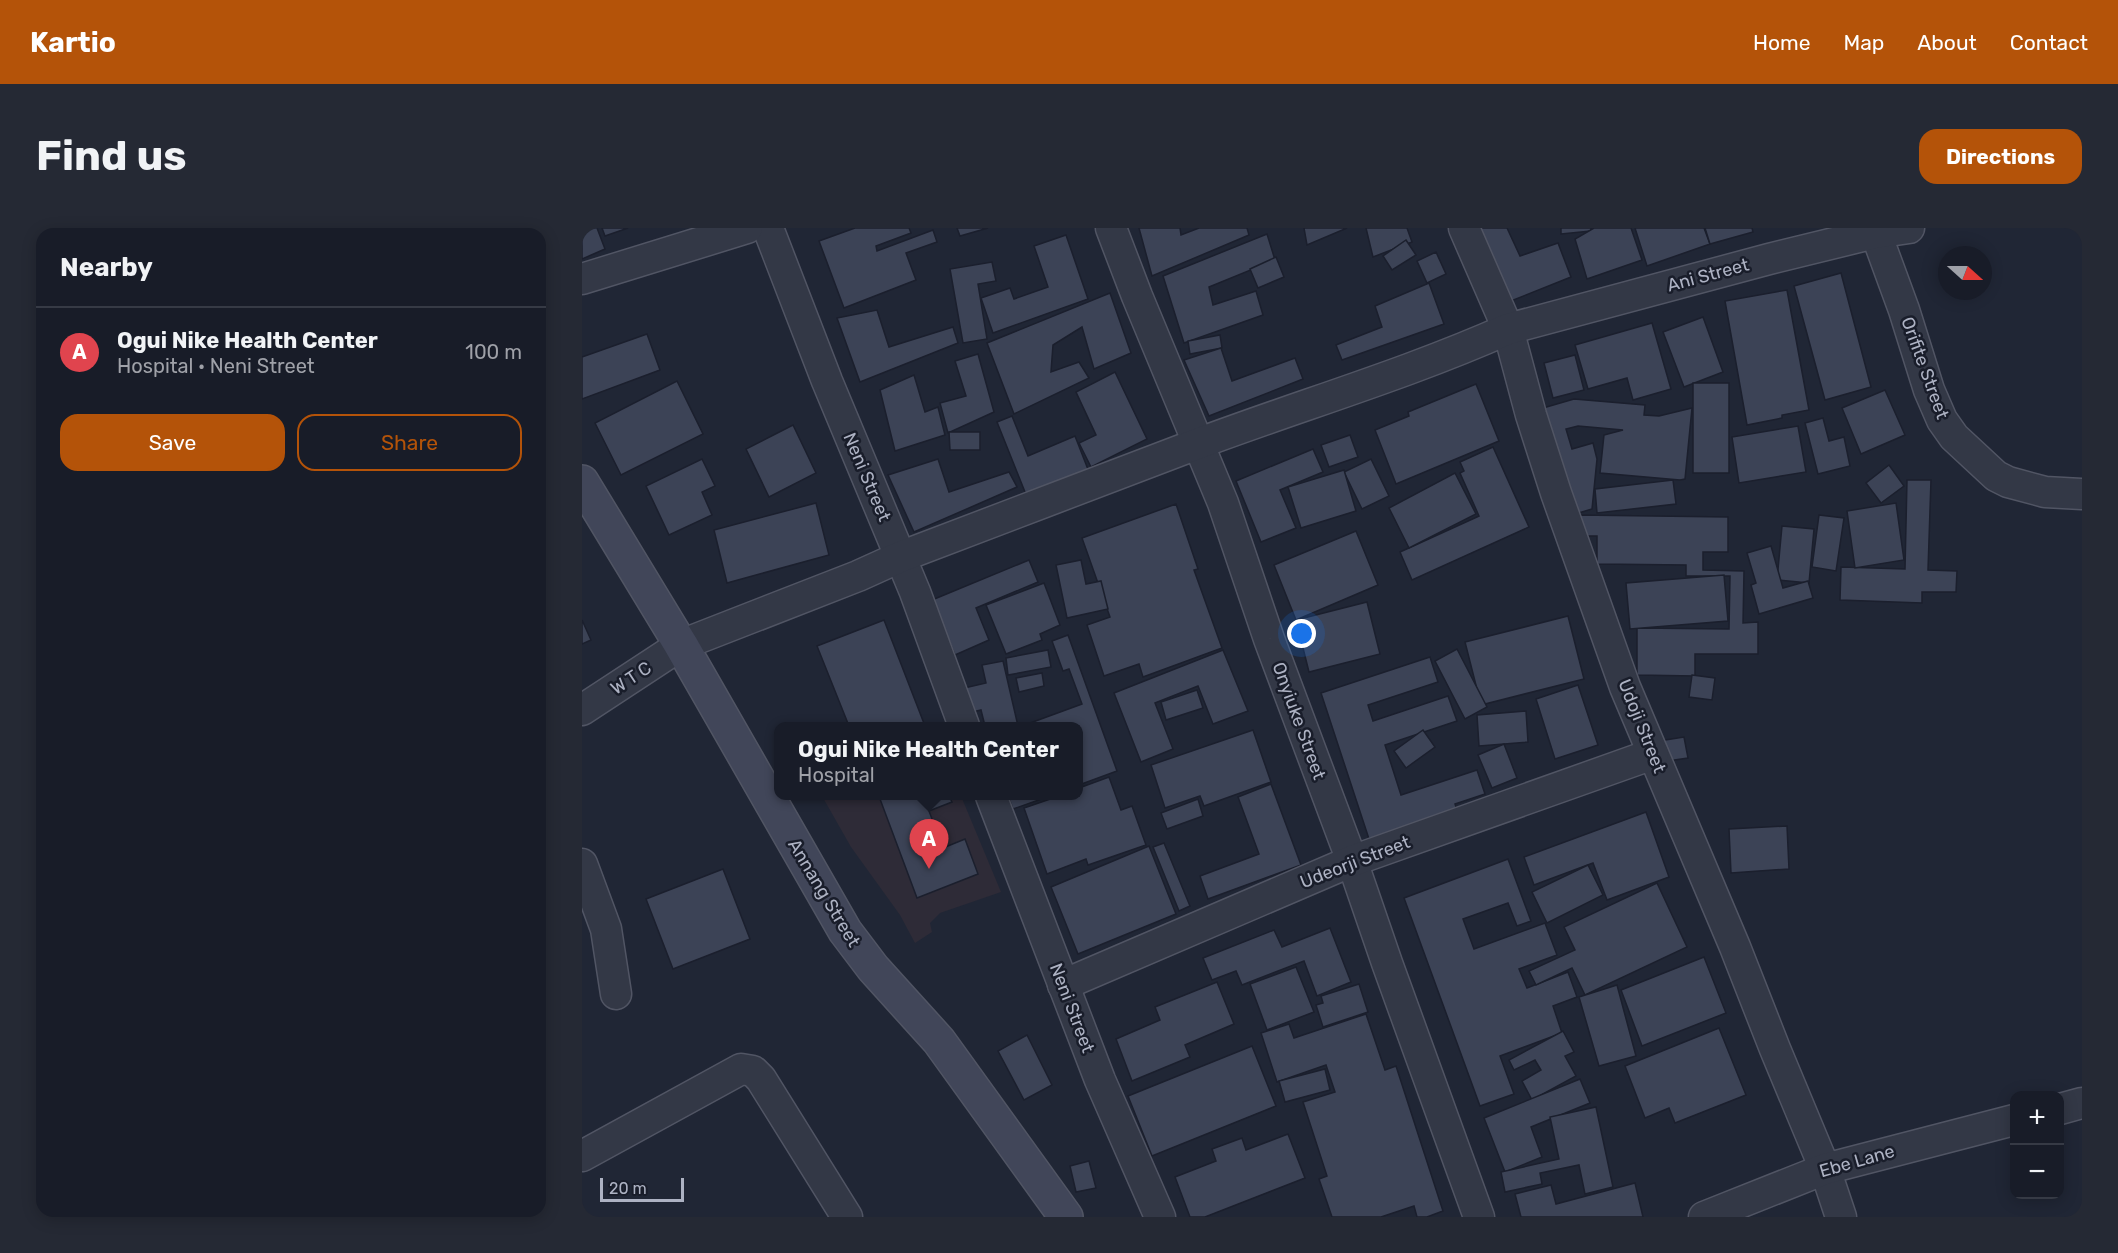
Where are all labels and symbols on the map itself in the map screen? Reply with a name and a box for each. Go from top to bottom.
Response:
north arrow [1938,246,1992,300]
street label: Ani Street [1665,254,1751,296]
street label: Orifite Street [1896,314,1954,422]
street label: Neni Street [838,429,896,525]
your location [1287,619,1316,648]
street label: W T C [606,657,656,699]
street label: Onyiuke Street [1268,659,1330,783]
street label: Udoji Street [1613,676,1671,776]
pin: A [910,820,948,869]
street label: Udeorji Street [1297,831,1413,893]
street label: Annang Street [783,835,865,951]
street label: Neni Street [1045,960,1099,1056]
street label: Ebe Lane [1817,1140,1897,1182]
scale bar [600,1175,684,1202]

